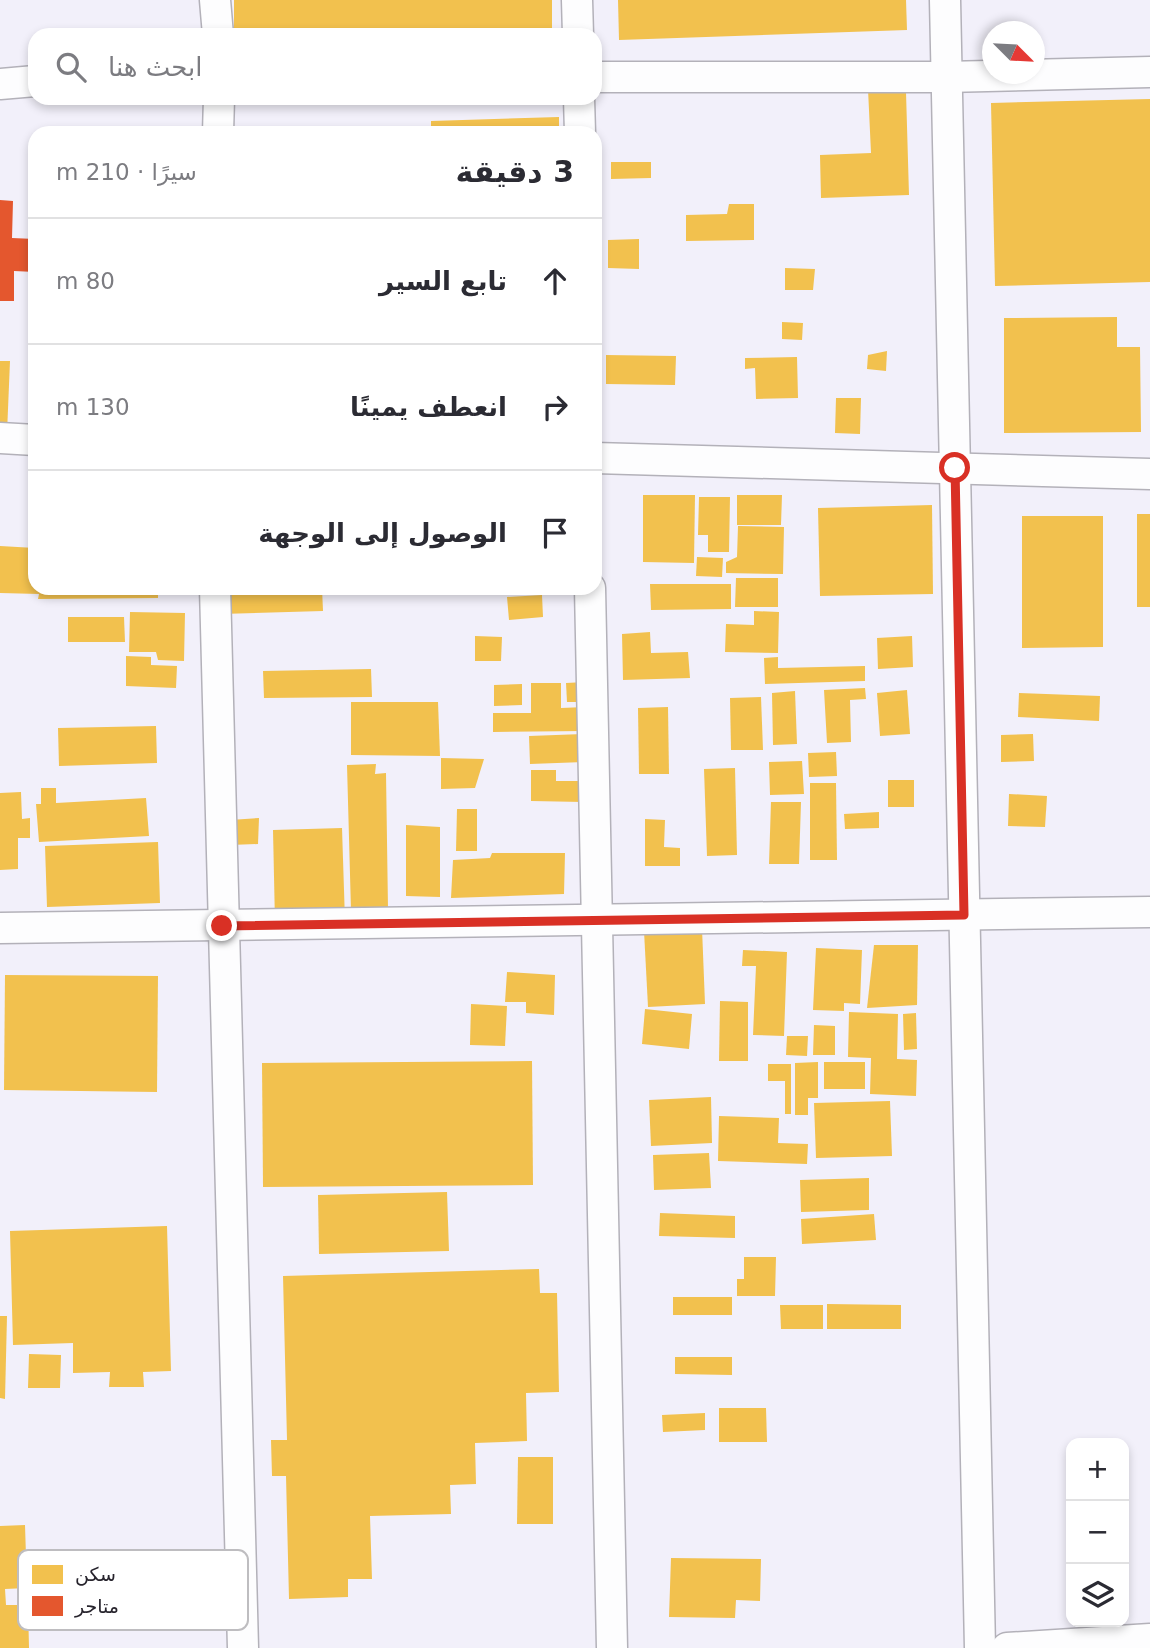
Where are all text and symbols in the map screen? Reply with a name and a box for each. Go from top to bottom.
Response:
north arrow [982,21,1045,84]
search box [28,28,602,105]
icon: search [52,48,90,86]
text: ابحث هنا [108,52,203,82]
text: 3 دقيقة [456,154,574,189]
text: سيرًا · 210 m [56,159,197,185]
icon: ahead [536,262,574,300]
text: تابع السير [379,266,507,296]
text: 80 m [56,268,115,294]
icon: right [536,388,574,426]
text: انعطف يمينًا [350,392,507,422]
text: 130 m [56,394,130,420]
route start [939,452,970,483]
icon: arrive [536,514,574,552]
text: الوصول إلى الوجهة [258,518,507,548]
route end [206,910,237,941]
map controls [1066,1438,1129,1627]
button: + [1066,1438,1129,1501]
button: − [1066,1501,1129,1564]
legend [18,1550,248,1630]
text: سكن [75,1563,116,1586]
button: layers [1066,1564,1129,1627]
text: متاجر [74,1595,119,1618]

